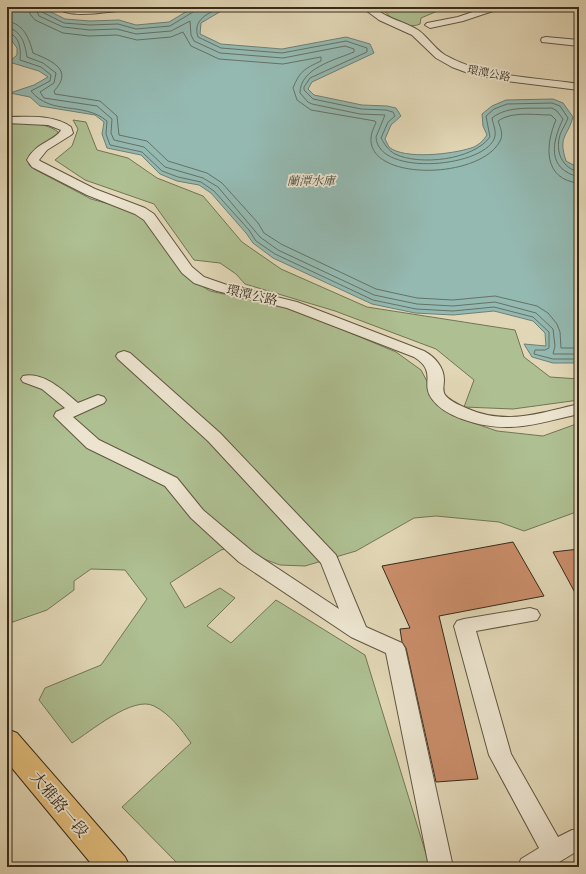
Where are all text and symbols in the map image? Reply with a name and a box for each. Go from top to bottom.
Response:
street label: 環潭公路 [466,61,512,85]
water label: 蘭潭水庫 [287,172,337,189]
street label: 環潭公路 [225,280,279,310]
street label: 大雅路一段 [25,766,95,842]

